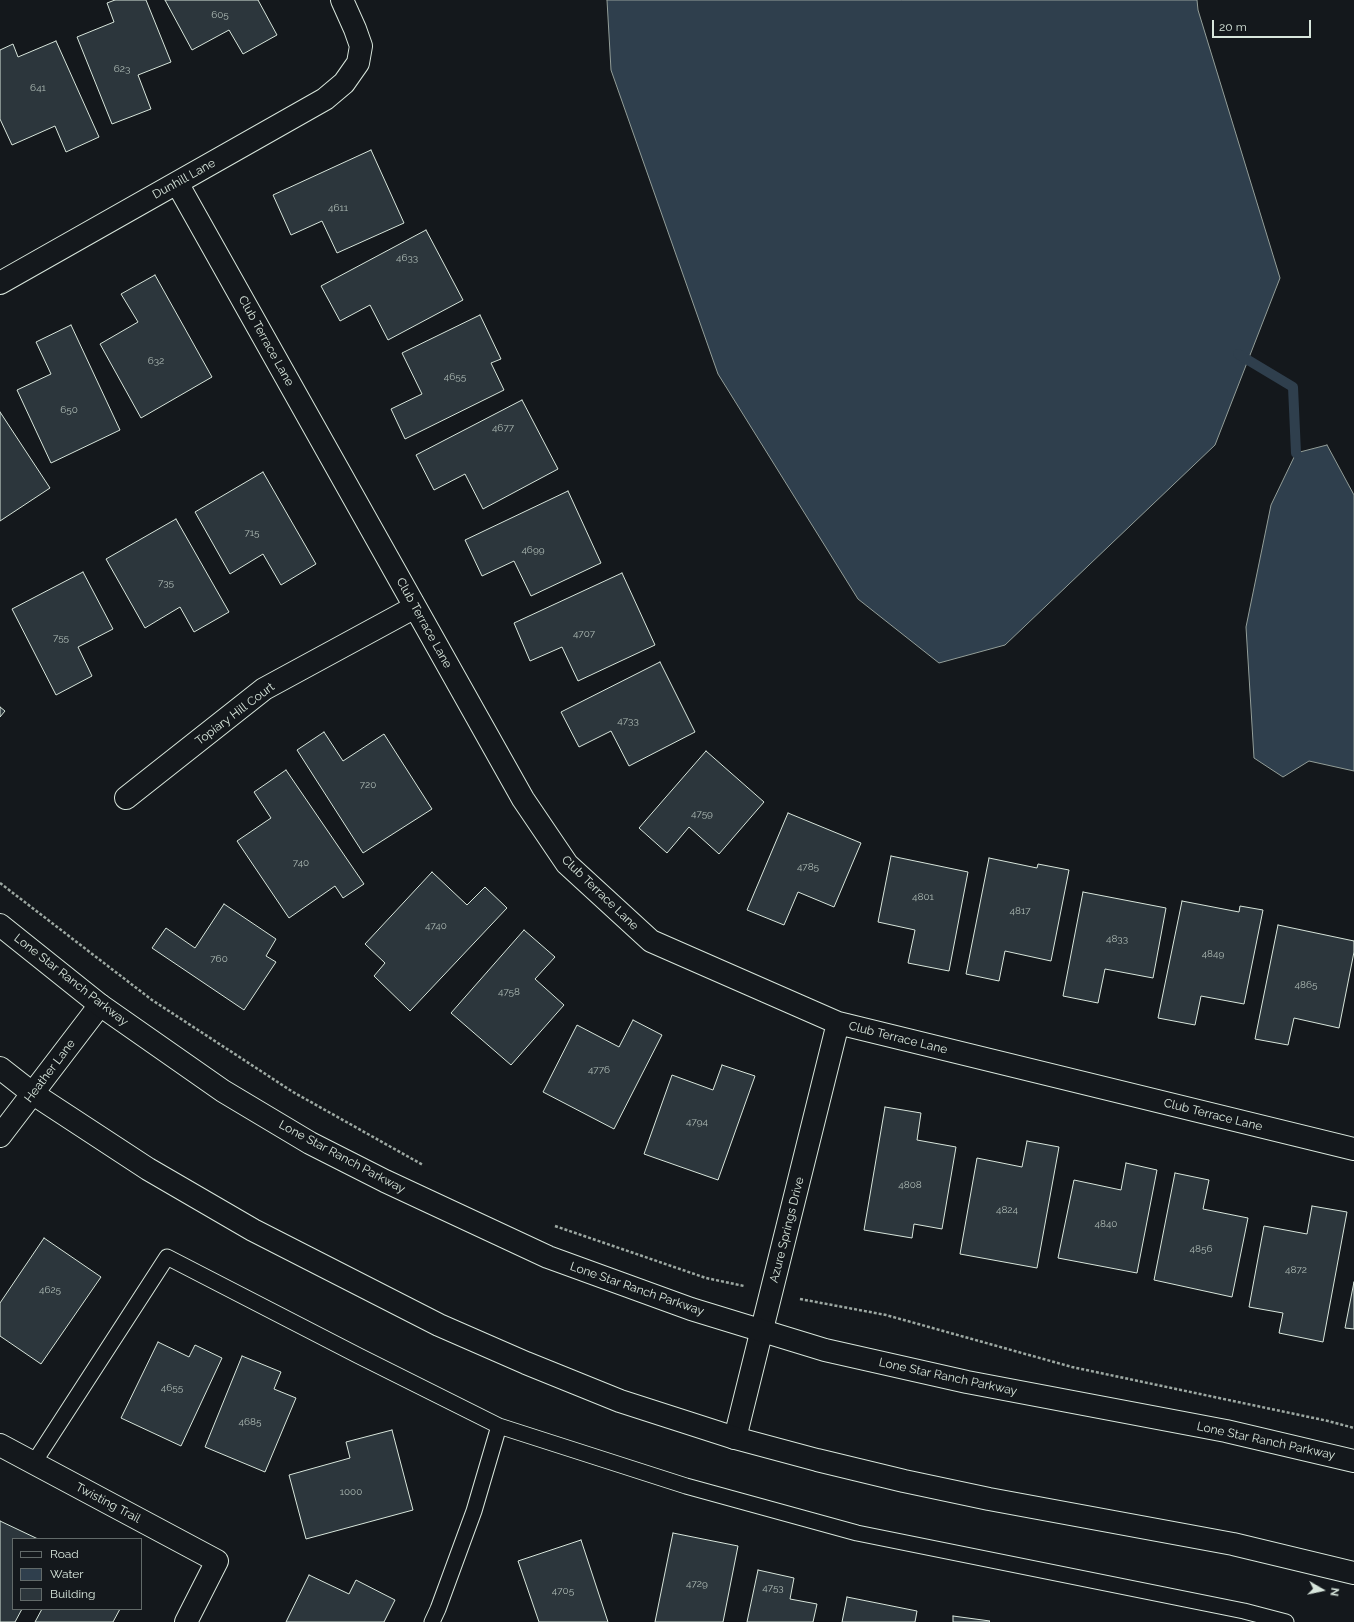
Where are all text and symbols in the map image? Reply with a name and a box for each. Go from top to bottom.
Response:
house number: 605 [211,9,229,21]
scale bar [1214,12,1313,38]
text: 20 m [1219,20,1247,34]
house number: 623 [114,63,130,75]
house number: 641 [30,82,46,94]
street label: Dunhill Lane [150,156,218,202]
house number: 4611 [328,202,348,214]
house number: 4633 [396,252,418,264]
street label: Club Terrace Lane [235,293,297,389]
house number: 632 [148,355,164,367]
house number: 4655 [444,371,466,383]
house number: 650 [60,404,78,416]
house number: 4677 [492,422,514,434]
house number: 715 [244,527,260,539]
house number: 4699 [521,544,545,556]
street label: Club Terrace Lane [393,575,455,671]
house number: 735 [158,577,174,589]
house number: 4707 [573,628,595,640]
house number: 755 [53,632,69,644]
street label: Topiary Hill Court [193,680,277,748]
house number: 4733 [617,715,639,727]
house number: 720 [360,779,376,791]
house number: 4759 [691,808,713,820]
street label: Club Terrace Lane [559,853,641,933]
house number: 740 [293,857,309,869]
house number: 4785 [797,861,819,873]
house number: 4801 [912,891,934,903]
house number: 4817 [1010,905,1030,917]
house number: 4740 [425,920,447,932]
street label: Lone Star Ranch Parkway [11,931,131,1029]
house number: 4833 [1106,933,1128,945]
house number: 4849 [1202,948,1224,960]
house number: 760 [210,953,228,965]
house number: 4865 [1295,979,1317,991]
house number: 4758 [498,986,520,998]
street label: Club Terrace Lane [847,1019,949,1057]
street label: Heather Lane [22,1037,78,1105]
house number: 4776 [588,1064,610,1076]
street label: Club Terrace Lane [1162,1096,1264,1134]
house number: 4794 [686,1116,708,1128]
street label: Lone Star Ranch Parkway [276,1118,408,1196]
street label: Azure Springs Drive [767,1176,807,1284]
house number: 4808 [898,1179,922,1191]
house number: 4824 [996,1204,1018,1216]
house number: 4840 [1095,1218,1117,1230]
house number: 4856 [1190,1243,1212,1255]
street label: Lone Star Ranch Parkway [568,1259,706,1319]
house number: 4872 [1285,1264,1307,1276]
house number: 4625 [39,1284,61,1296]
street label: Lone Star Ranch Parkway [878,1355,1018,1399]
house number: 4655 [161,1382,183,1394]
house number: 4685 [239,1416,261,1428]
street label: Lone Star Ranch Parkway [1196,1419,1336,1463]
street label: Twisting Trail [73,1480,143,1526]
house number: 1000 [340,1486,362,1498]
legend [12,1538,142,1610]
text: Road [50,1547,79,1561]
text: Water [50,1567,84,1581]
north arrow [1302,1570,1342,1610]
house number: 4729 [686,1578,708,1590]
house number: 4753 [762,1582,784,1594]
house number: 4705 [552,1585,574,1597]
text: Building [50,1587,96,1601]
text: N [1327,1587,1341,1597]

